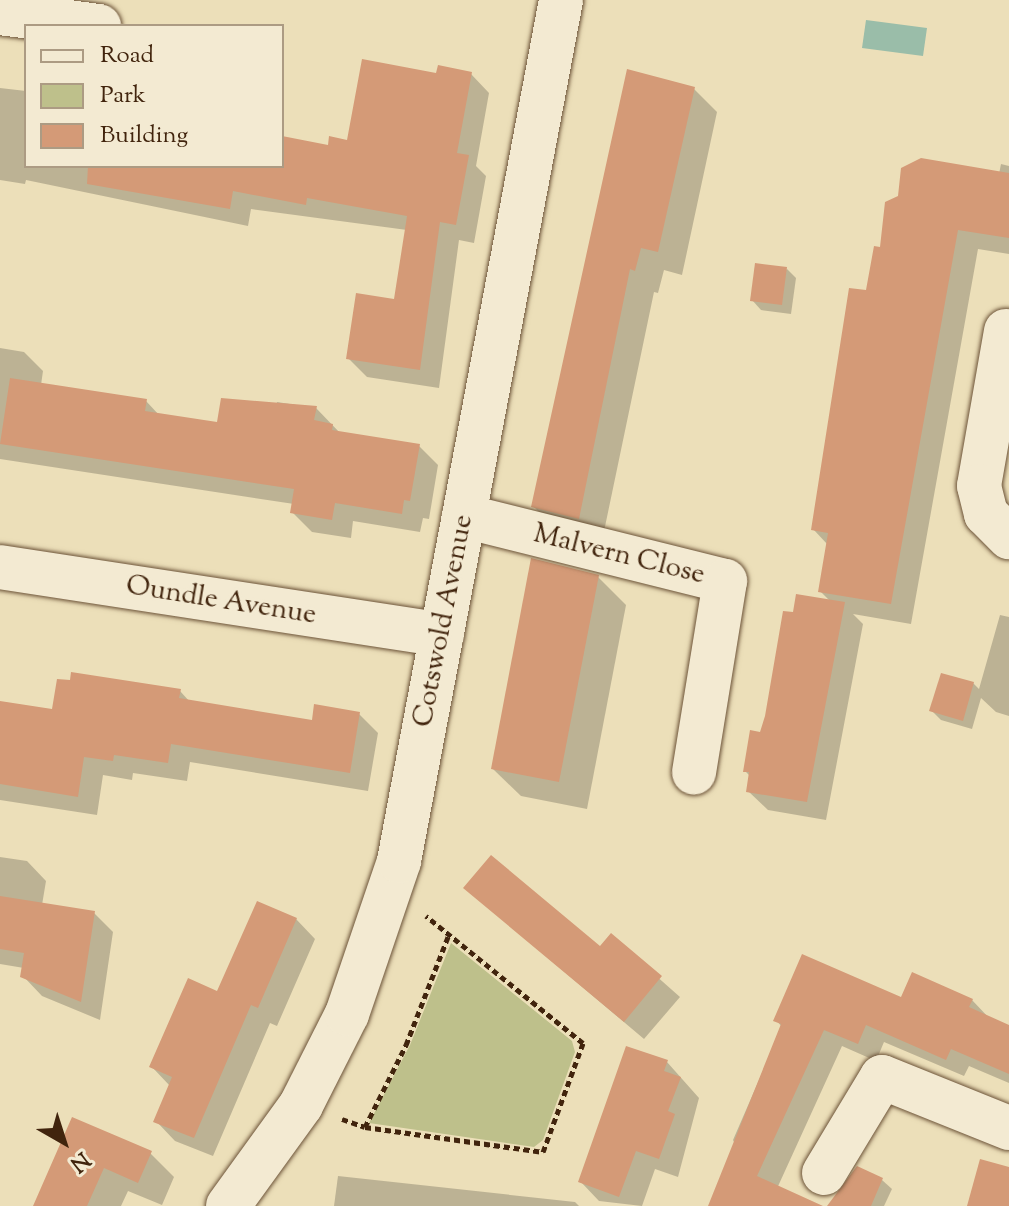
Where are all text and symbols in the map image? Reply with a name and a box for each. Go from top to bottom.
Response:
legend [24,24,284,168]
text: Road [100,39,154,73]
text: Park [100,79,146,113]
text: Building [100,119,188,153]
street label: Cotswold Avenue [407,512,481,730]
street label: Malvern Close [530,517,708,593]
street label: Oundle Avenue [123,569,319,633]
north arrow [24,1102,104,1182]
text: N [62,1143,96,1179]

